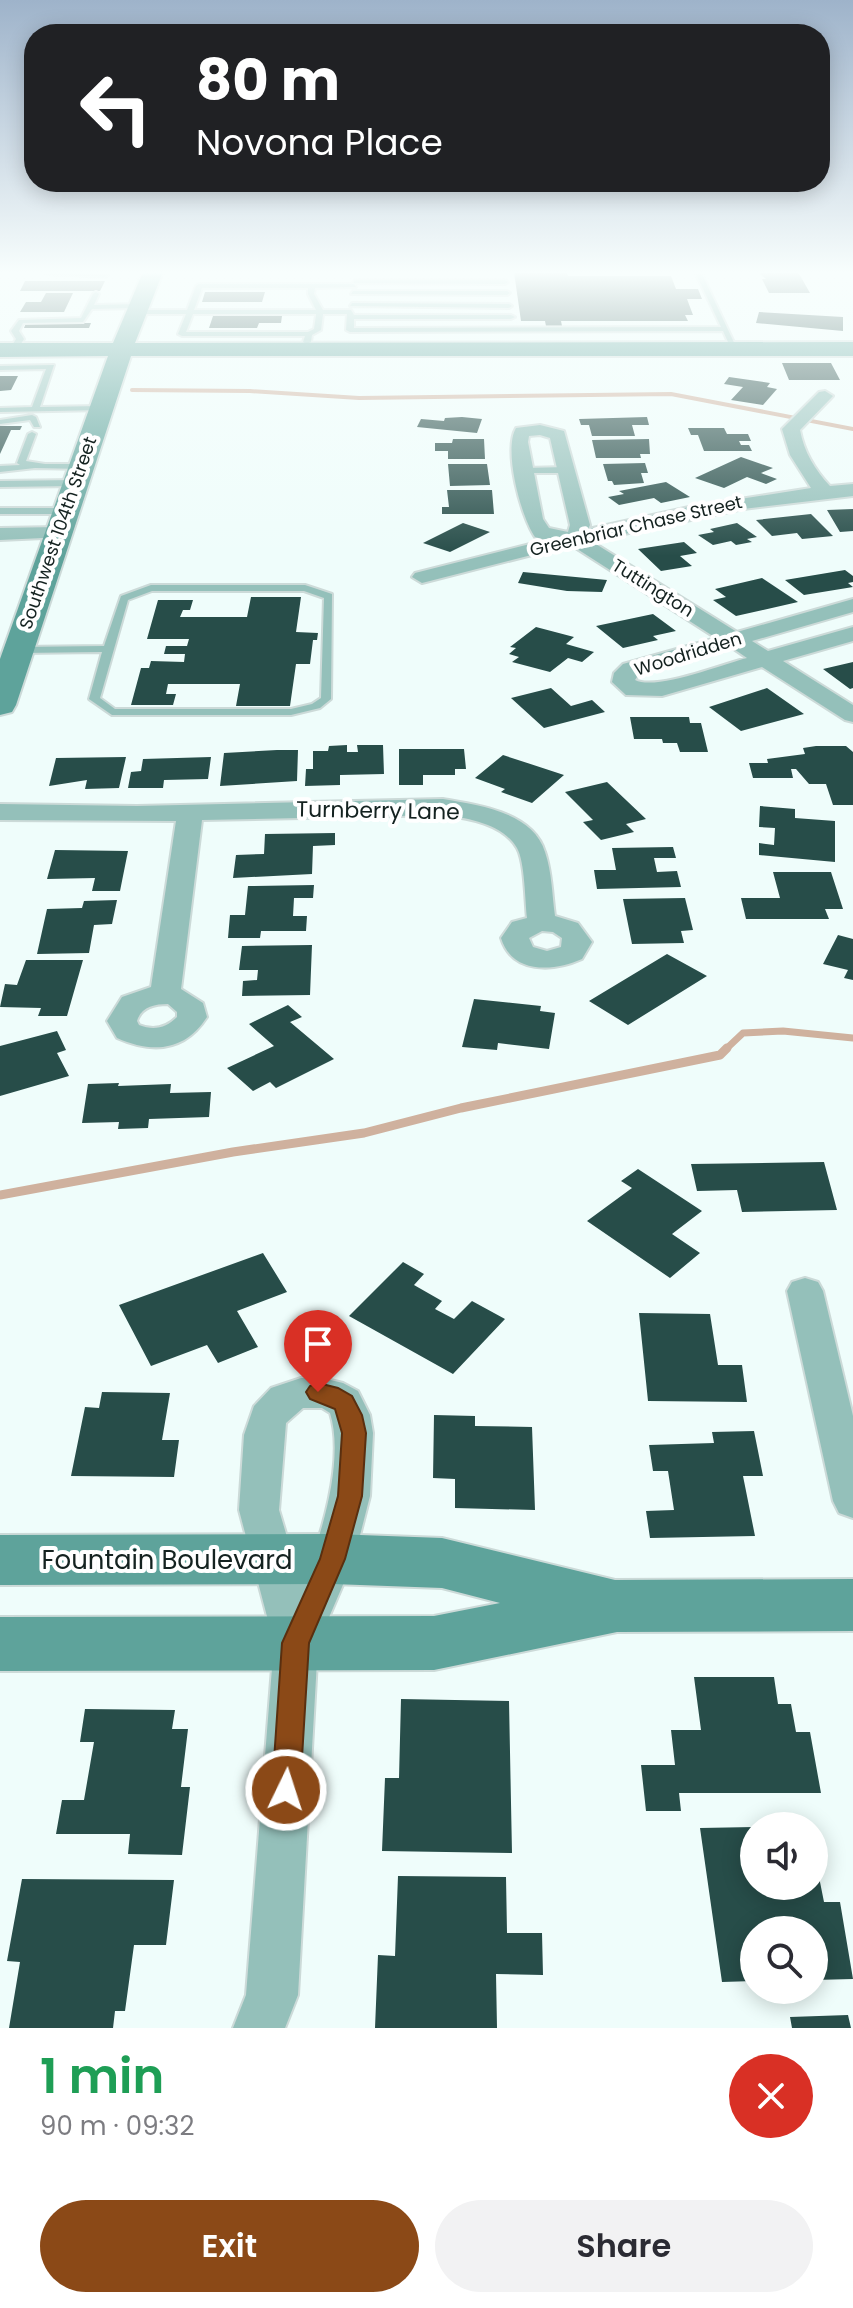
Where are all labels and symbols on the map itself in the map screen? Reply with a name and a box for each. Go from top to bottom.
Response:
street label: Southwest 104th Street [13,433,102,633]
street label: Greenbriar Chase Street [527,489,745,562]
street label: Tuttington [608,553,699,623]
street label: Woodridden [631,625,745,682]
street label: Turnberry Lane [296,794,460,827]
pin [284,1310,352,1392]
street label: Fountain Boulevard [41,1542,293,1578]
position arrow [244,1748,328,1832]

